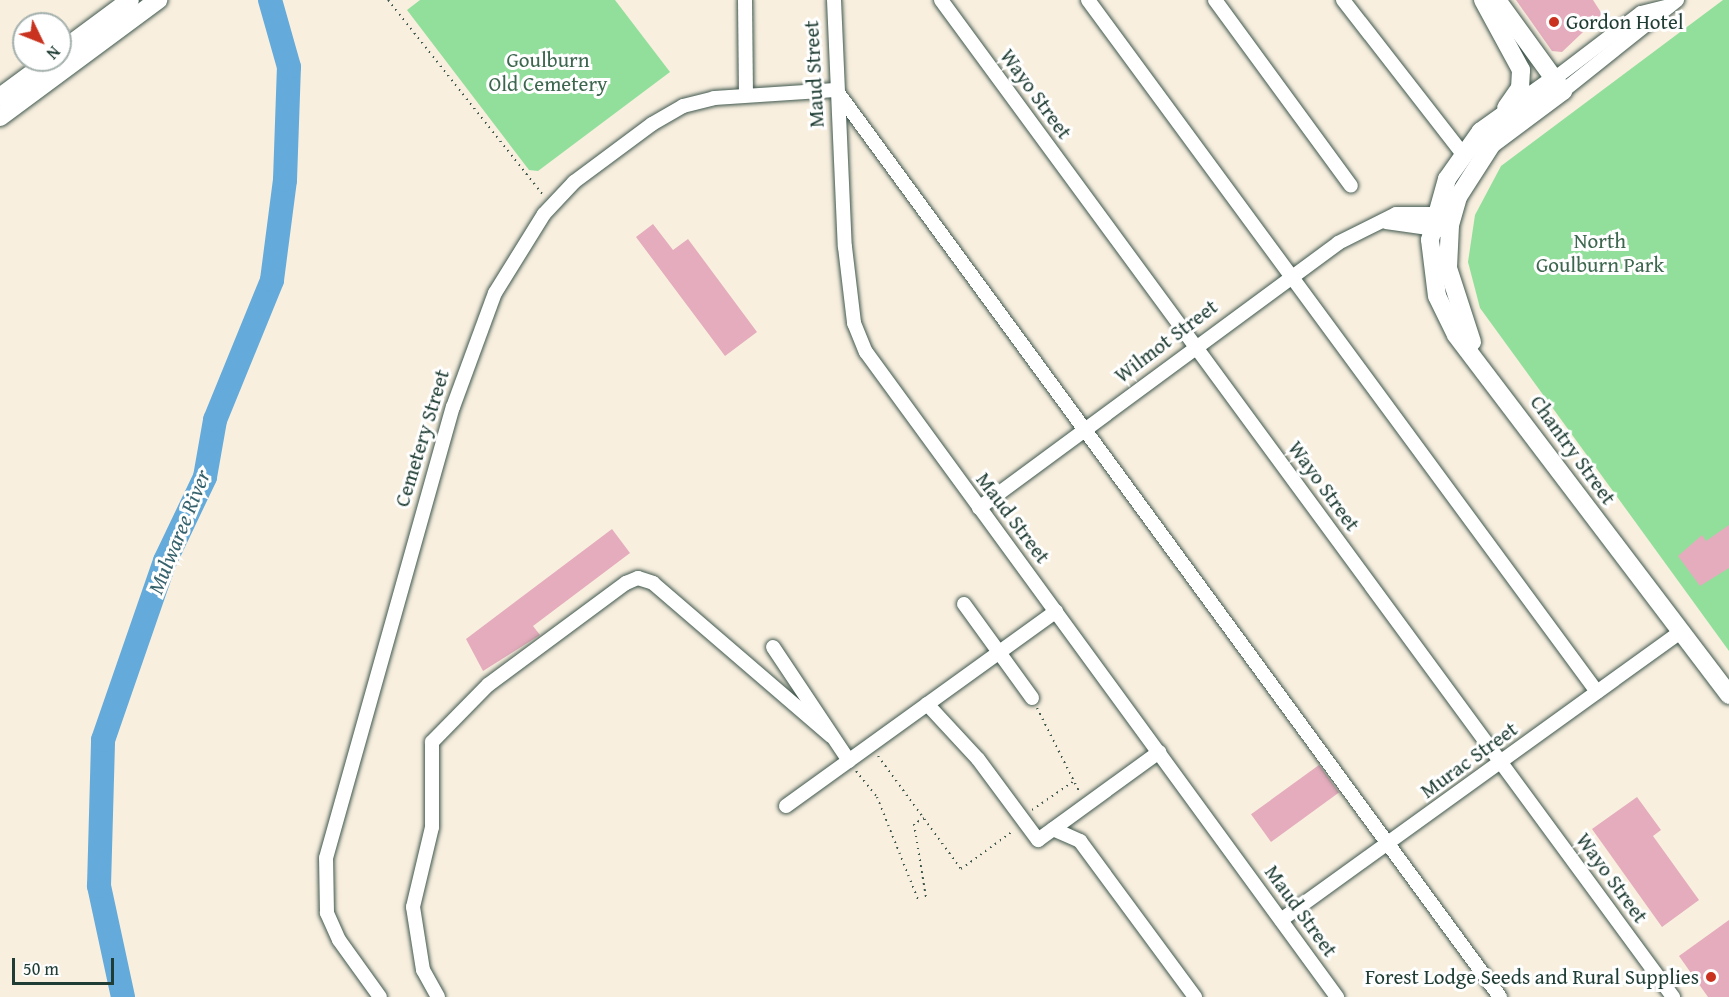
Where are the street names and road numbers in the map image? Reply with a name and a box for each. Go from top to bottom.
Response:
street label: Maud Street [799,20,829,128]
street label: Wayo Street [995,44,1077,144]
street label: Wilmot Street [1109,294,1223,388]
street label: Cemetery Street [389,366,455,510]
street label: Chantry Street [1525,390,1621,510]
street label: Wayo Street [1283,436,1365,536]
street label: Maud Street [971,468,1055,568]
street label: Murac Street [1415,716,1523,804]
street label: Wayo Street [1571,828,1653,928]
street label: Maud Street [1259,860,1343,962]

